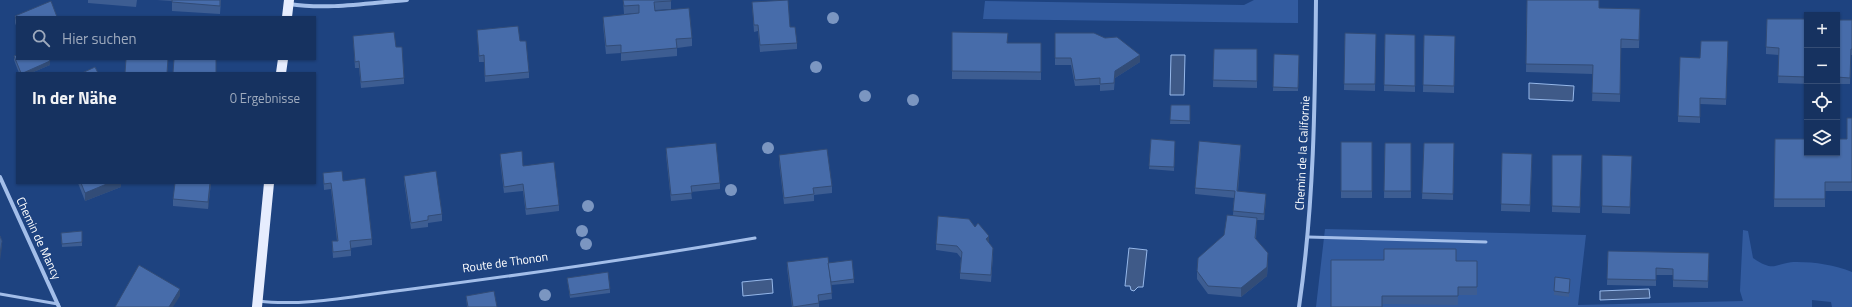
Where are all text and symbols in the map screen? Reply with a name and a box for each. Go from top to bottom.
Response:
map controls [1804,12,1840,156]
button: + [1804,12,1840,48]
search box [16,16,316,60]
icon: search [30,27,52,49]
text: Hier suchen [62,27,137,50]
button: − [1804,48,1840,84]
button: locate [1804,84,1840,120]
text: In der Nähe [32,85,117,111]
text: 0 Ergebnisse [230,88,300,108]
street label: Chemin de la Californie [1290,95,1314,211]
button: layers [1804,120,1840,156]
street label: Chemin de Mancy [12,193,67,283]
street label: Route de Thonon [461,247,549,277]

